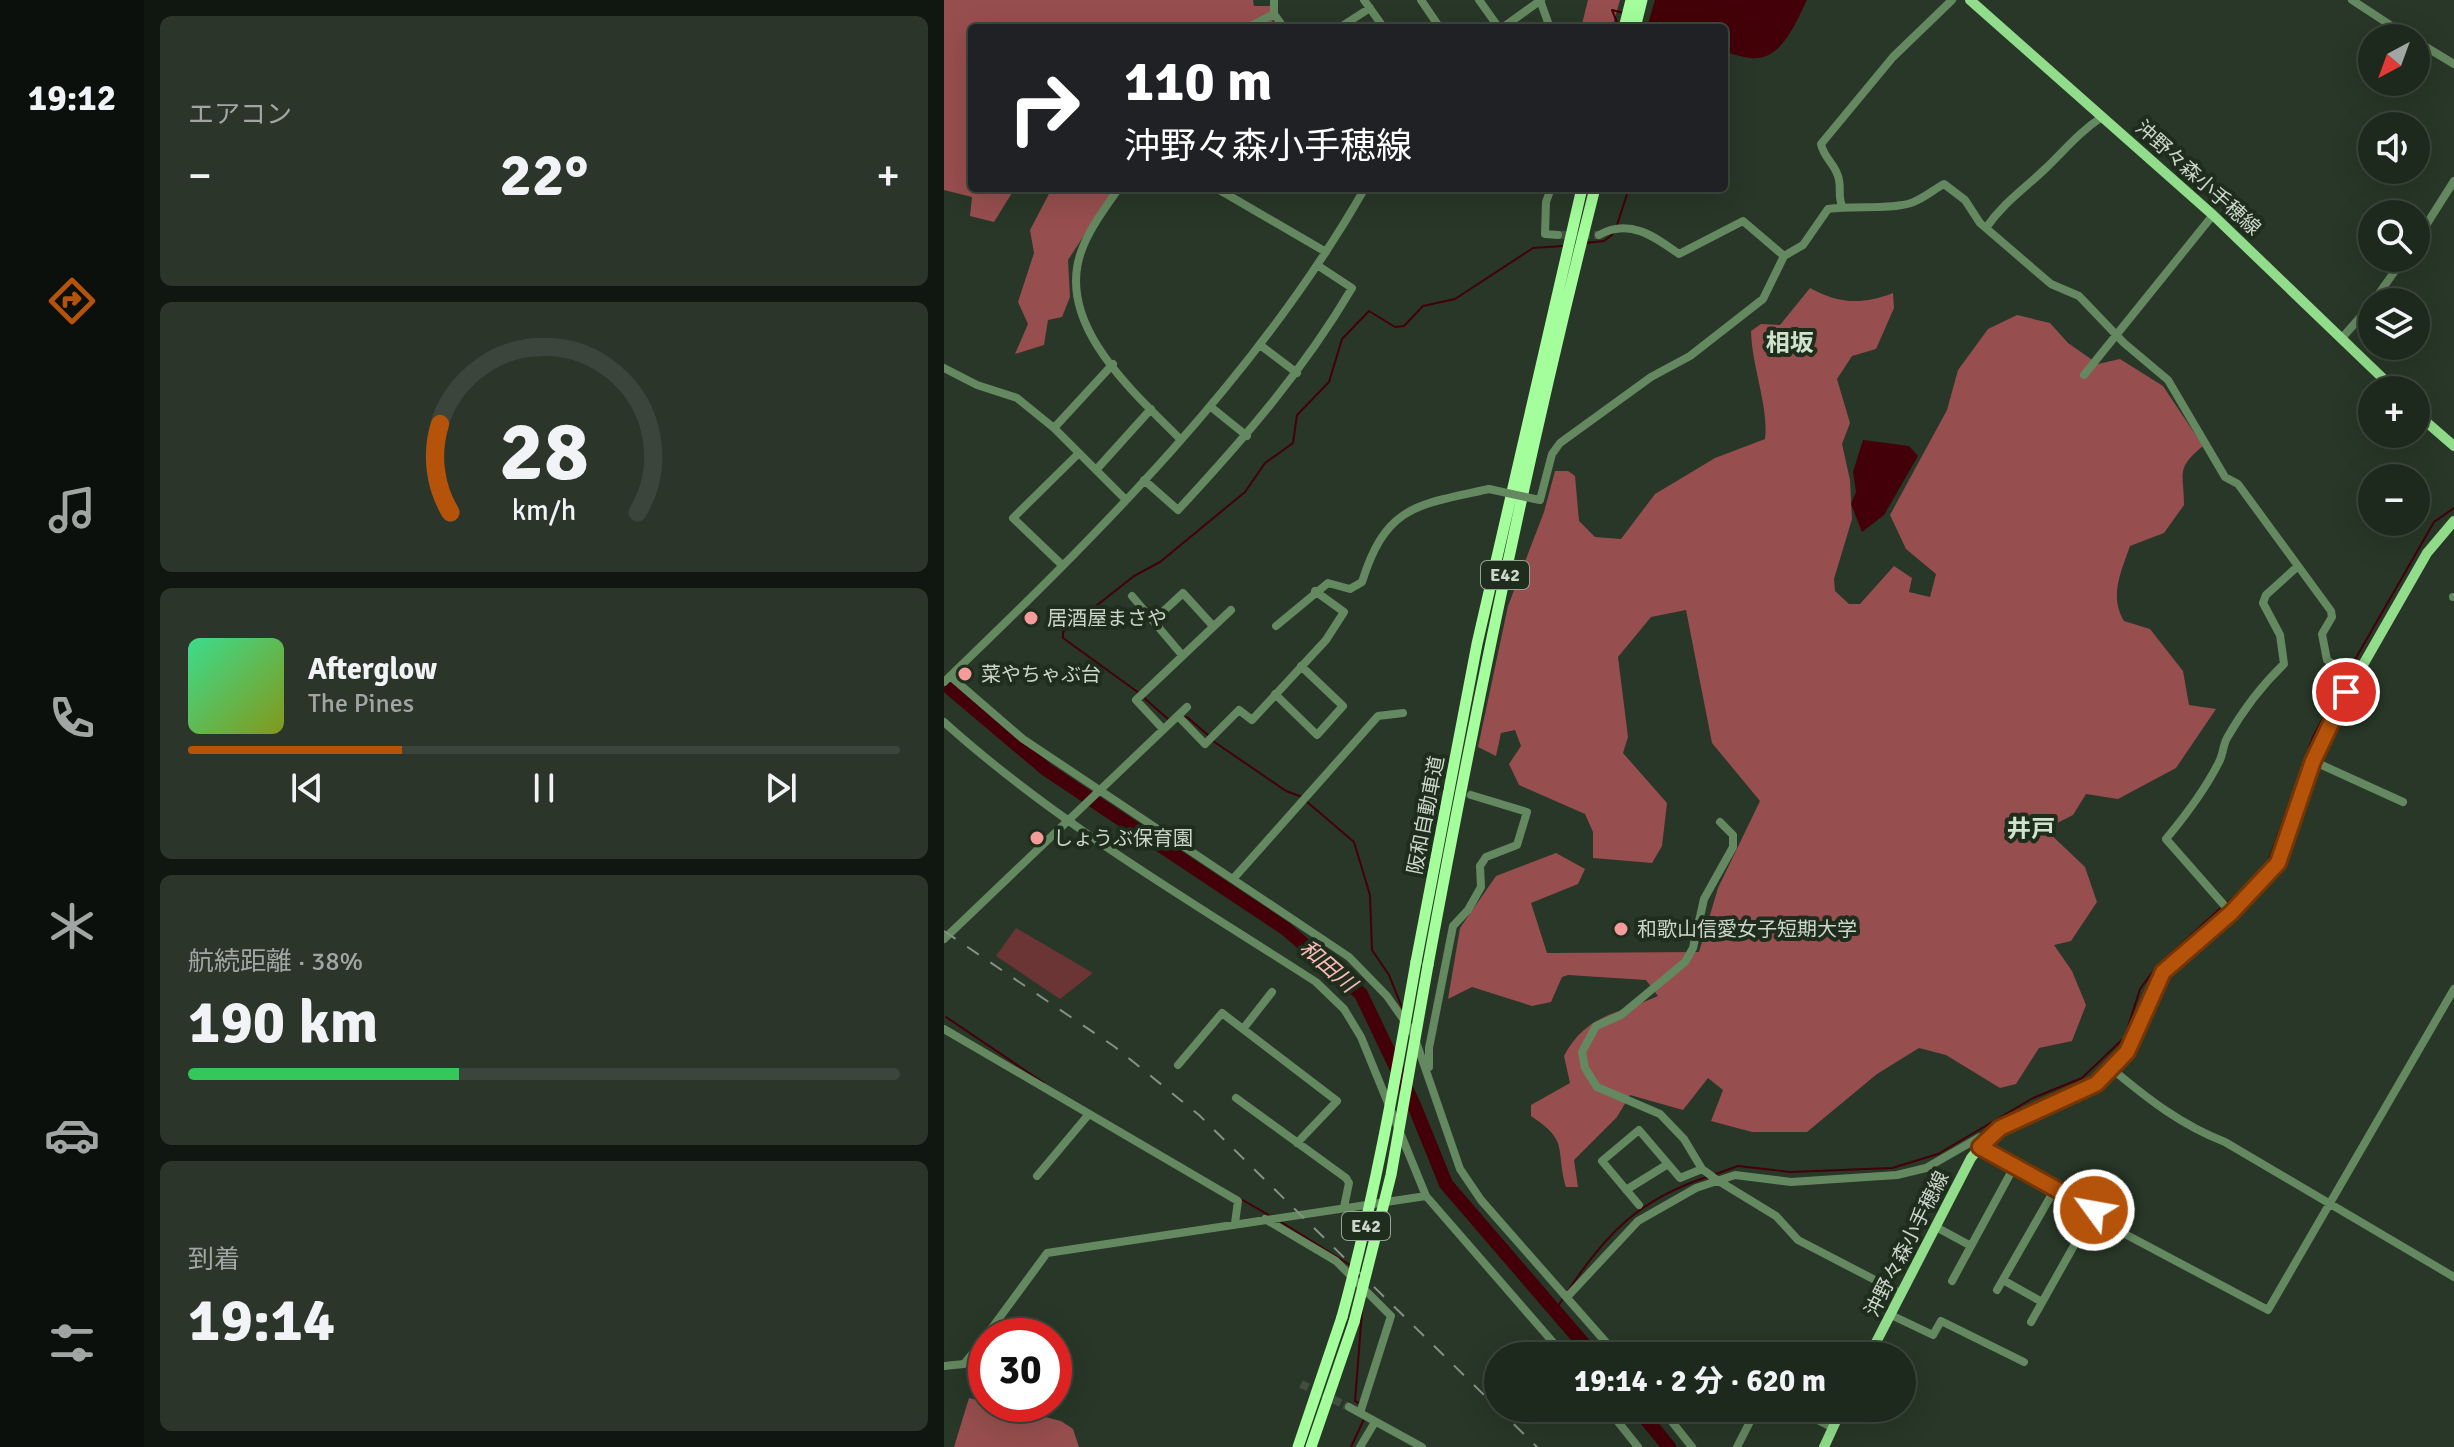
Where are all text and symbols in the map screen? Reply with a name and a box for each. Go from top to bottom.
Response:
north arrow [2358,24,2430,96]
map controls [2358,24,2430,536]
text: 110 m [1124,47,1272,116]
icon: right [992,56,1096,160]
text: 19:12 [28,76,116,121]
text: エアコン [188,99,292,131]
button: sound [2358,112,2430,184]
street label: 沖野々森小手穂線 [2130,115,2266,241]
text: 沖野々森小手穂線 [1124,124,1412,169]
text: 22° [500,139,588,213]
text: − [188,149,212,203]
text: + [876,149,900,203]
button: search [2358,200,2430,272]
icon: directions [44,273,100,329]
button: layers [2358,288,2430,360]
district label: 相坂 [1766,328,1814,358]
button: + [2358,376,2430,448]
text: 28 [499,401,589,503]
button: − [2358,464,2430,536]
icon: music [44,482,100,538]
text: km/h [512,493,576,528]
road number: E42 [1481,561,1529,589]
place label: 居酒屋まさや [1047,606,1167,631]
marker: 居酒屋まさや [1022,609,1040,627]
text: Afterglow [308,651,437,688]
pin [2312,658,2380,726]
place label: 菜やちゃぶ台 [981,662,1101,687]
marker: 菜やちゃぶ台 [956,665,974,683]
icon: arrive [2324,670,2368,714]
text: The Pines [308,688,414,720]
icon: phone [44,690,100,746]
street label: 阪和自動車道 [1402,754,1450,876]
icon: previous [285,766,329,810]
icon: pause [522,766,566,810]
icon: next [759,766,803,810]
district label: 井戸 [2007,814,2055,844]
place label: しょうぶ保育園 [1053,826,1193,851]
marker: しょうぶ保育園 [1028,829,1046,847]
icon: climate [44,898,100,954]
place label: 和歌山信愛女子短期大学 [1637,917,1857,942]
marker: 和歌山信愛女子短期大学 [1612,920,1630,938]
water label: 和田川 [1294,934,1363,999]
text: 航続距離 · 38% [188,946,363,978]
text: 190 km [188,986,378,1060]
icon: car [44,1107,100,1163]
street label: 沖野々森小手穂線 [1860,1167,1954,1321]
position arrow [2052,1168,2136,1252]
road number: E42 [1342,1212,1390,1240]
text: 到着 [188,1244,240,1276]
text: 19:14 [188,1284,335,1358]
icon: filters [44,1315,100,1371]
speed limit sign: 30 [968,1318,1072,1422]
text: 19:14 · 2 分 · 620 m [1574,1363,1826,1400]

